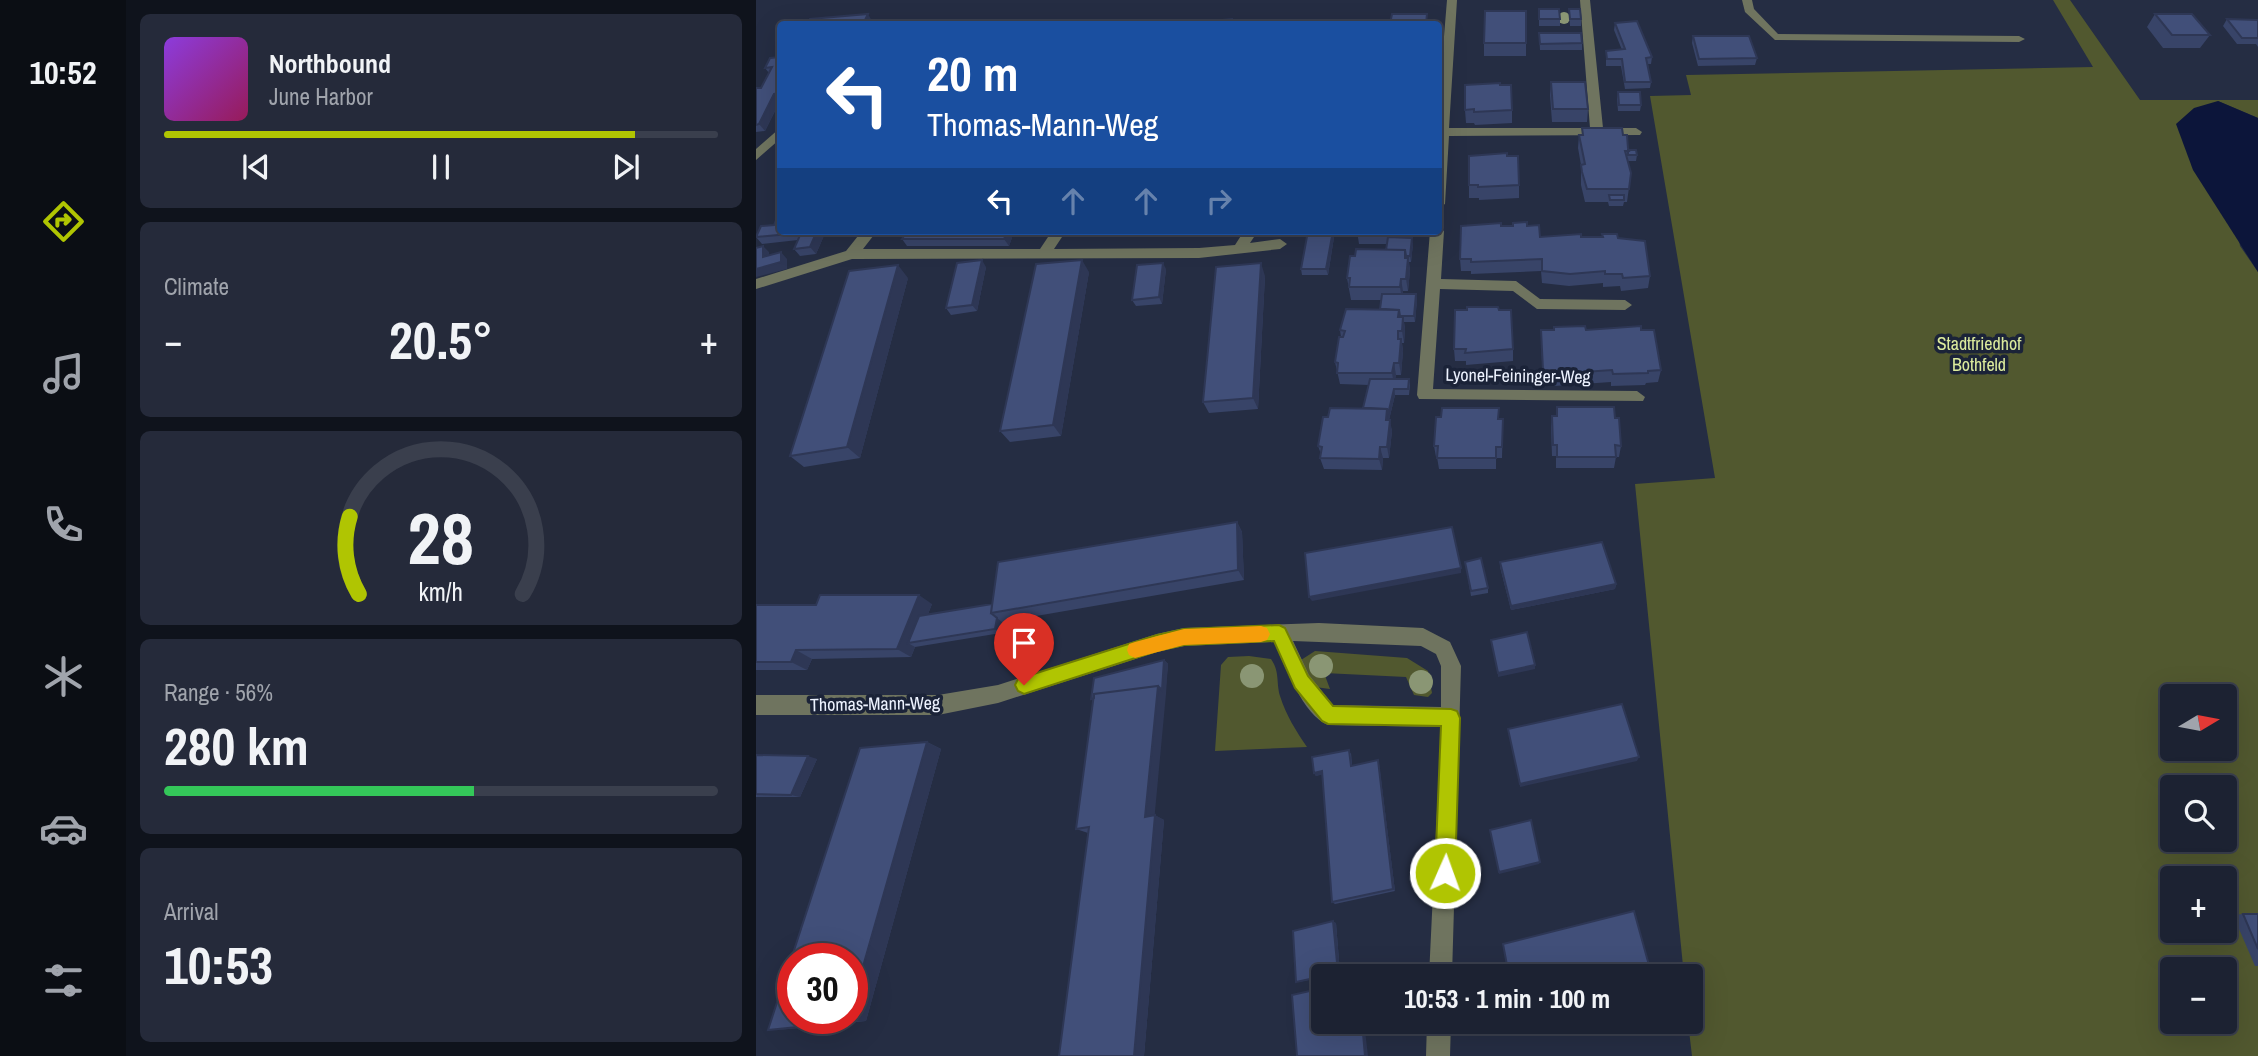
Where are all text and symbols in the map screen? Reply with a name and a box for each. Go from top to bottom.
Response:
text: 20 m [927,40,1019,106]
text: Northbound [269,46,391,81]
icon: left [812,49,903,140]
text: 10:52 [29,51,97,94]
text: June Harbor [269,81,373,112]
text: Thomas-Mann-Weg [927,103,1158,146]
icon: previous [237,148,275,186]
icon: pause [422,148,460,186]
icon: next [607,148,645,186]
icon: left [981,182,1019,220]
icon: ahead [1054,182,1092,220]
icon: ahead [1127,182,1165,220]
icon: right [1200,182,1238,220]
icon: directions [39,197,88,246]
text: Climate [164,271,229,302]
text: 20.5° [389,305,493,375]
text: − [164,315,182,366]
text: + [700,315,718,366]
park label: Stadtfriedhof Bothfeld [1937,331,2022,377]
icon: music [39,349,88,398]
street label: Lyonel-Feininger-Weg [1445,362,1592,389]
text: 28 [408,489,474,587]
icon: phone [39,500,88,549]
text: km/h [419,575,463,609]
pin [994,613,1054,685]
icon: arrive [1005,624,1043,662]
icon: climate [39,652,88,701]
text: Range · 56% [164,677,273,708]
north arrow [2160,684,2236,761]
map controls [2160,684,2237,1034]
street label: Thomas-Mann-Weg [810,690,941,717]
text: 280 km [164,711,309,781]
button: search [2160,775,2237,852]
icon: car [39,804,88,853]
position arrow [1408,836,1482,910]
button: + [2160,866,2237,943]
text: Arrival [164,896,219,927]
text: 10:53 [164,930,273,1000]
speed limit sign: 30 [777,943,868,1034]
icon: filters [39,956,88,1005]
button: − [2160,957,2237,1034]
text: 10:53 · 1 min · 100 m [1404,981,1610,1016]

